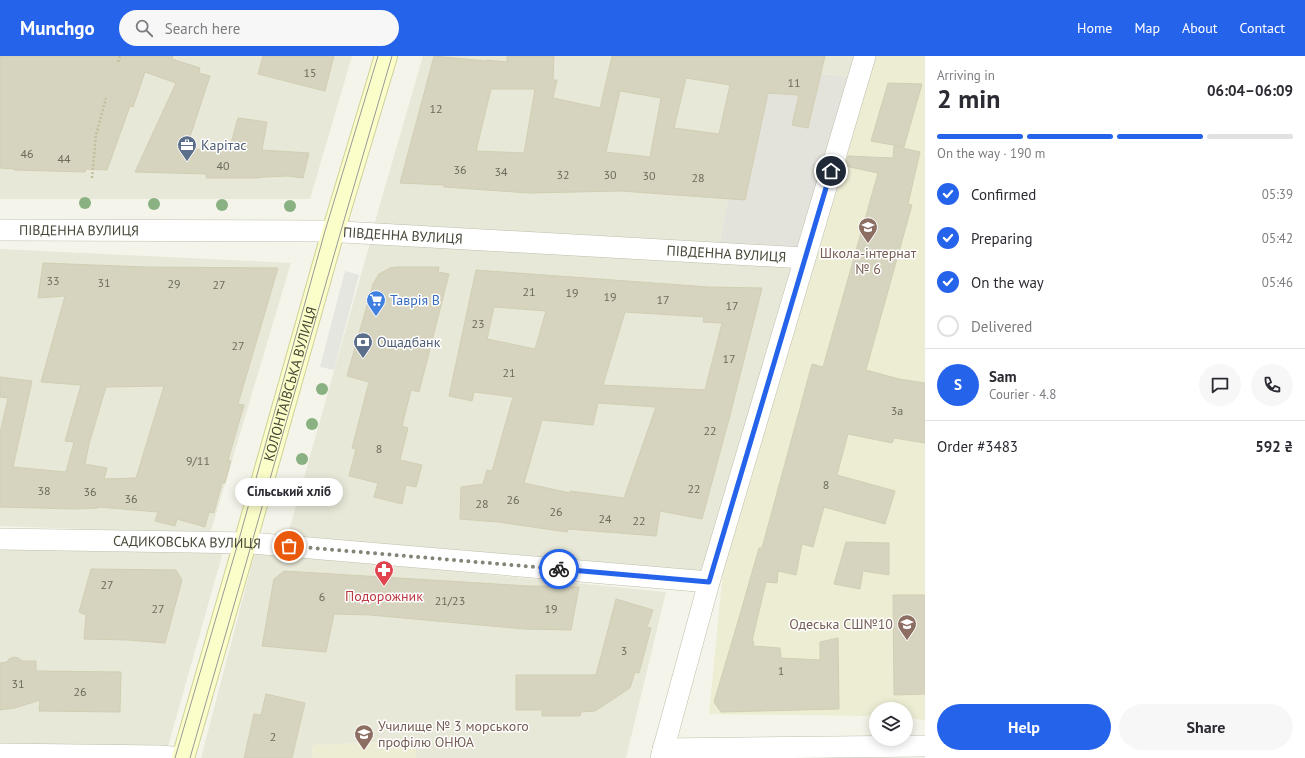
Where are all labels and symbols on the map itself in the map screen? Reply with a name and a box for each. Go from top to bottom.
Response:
house number: 15 [303,65,317,80]
house number: 11 [787,75,801,90]
house number: 12 [429,101,443,116]
office icon: Карітас [176,134,198,162]
place label: Карітас [201,136,247,154]
house number: 46 [20,146,34,161]
house number: 44 [57,151,71,166]
pin [814,154,848,188]
house number: 40 [216,158,230,173]
house number: 36 [453,162,467,177]
house number: 34 [494,164,508,179]
house number: 32 [556,167,570,182]
house number: 30 [603,167,617,182]
house number: 30 [642,168,656,183]
house number: 28 [691,170,705,185]
school or university icon: Школа-інтернат № 6 [857,216,879,244]
street label: ПІВДЕННА ВУЛИЦЯ [19,221,139,239]
street label: ПІВДЕННА ВУЛИЦЯ [342,223,463,248]
street label: ПІВДЕННА ВУЛИЦЯ [666,241,787,266]
place label: Школа-інтернат № 6 [820,244,917,278]
house number: 33 [46,273,60,288]
house number: 31 [97,275,111,290]
house number: 29 [167,276,181,291]
house number: 27 [212,277,226,292]
house number: 21 [522,284,536,299]
house number: 19 [565,285,579,300]
supermarket icon: Таврія В [365,289,387,317]
house number: 19 [603,289,617,304]
place label: Таврія В [390,291,440,309]
house number: 17 [656,292,670,307]
house number: 17 [725,298,739,313]
street label: КОЛОНТАЇВСЬКА ВУЛИЦЯ [260,305,320,463]
house number: 23 [471,316,485,331]
bank icon: Ощадбанк [352,331,374,359]
place label: Ощадбанк [377,333,441,351]
house number: 27 [231,338,245,353]
house number: 17 [722,351,736,366]
house number: 21 [502,365,516,380]
house number: 3а [891,403,903,418]
house number: 22 [703,423,717,438]
house number: 8 [376,441,382,456]
house number: 9/11 [186,453,210,468]
house number: 8 [823,477,829,492]
callout: Сільський хліб [235,478,343,506]
house number: 22 [687,481,701,496]
house number: 38 [37,483,51,498]
house number: 36 [83,484,97,499]
house number: 36 [124,491,138,506]
house number: 26 [506,492,520,507]
house number: 28 [475,496,489,511]
house number: 26 [549,504,563,519]
house number: 24 [598,511,612,526]
house number: 22 [632,513,646,528]
pin [272,529,306,563]
street label: САДИКОВСЬКА ВУЛИЦЯ [113,532,262,553]
courier [539,549,579,589]
pharmacy icon: Подорожник [373,559,395,587]
house number: 27 [100,577,114,592]
place label: Подорожник [345,587,423,605]
house number: 6 [319,589,325,604]
house number: 21/23 [435,593,465,608]
house number: 27 [151,601,165,616]
house number: 19 [544,601,558,616]
school or university icon: Одеська СШ№10 [896,613,918,641]
place label: Одеська СШ№10 [789,615,893,633]
house number: 3 [621,643,627,658]
house number: 1 [778,663,784,678]
house number: 31 [11,676,25,691]
house number: 26 [73,684,87,699]
place label: Училище № 3 морського профілю ОНЮА [378,717,529,751]
school or university icon: Училище № 3 морського профілю ОНЮА [353,723,375,751]
house number: 2 [270,729,276,744]

